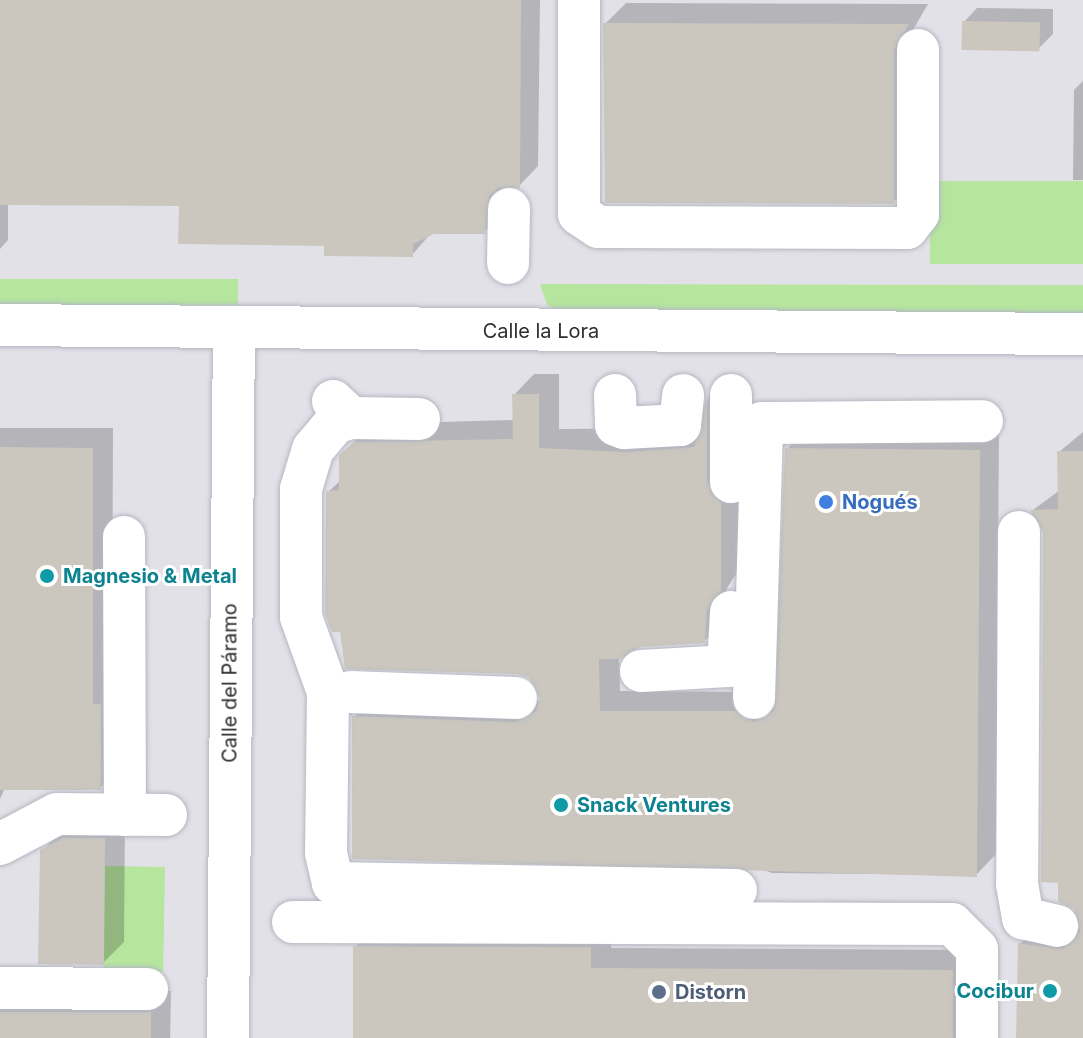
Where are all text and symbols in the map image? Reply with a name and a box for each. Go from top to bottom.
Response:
street label: Calle la Lora [483,319,599,343]
place label: Nogués [842,490,918,514]
marker: Nogués [817,493,835,511]
place label: Magnesio & Metal [63,564,237,588]
marker: Magnesio & Metal [38,567,56,585]
street label: Calle del Páramo [218,603,242,763]
place label: Snack Ventures [577,793,731,817]
marker: Snack Ventures [552,796,570,814]
place label: Cocibur [957,979,1034,1003]
place label: Distorn [675,980,746,1004]
marker: Cocibur [1041,982,1059,1000]
marker: Distorn [650,983,668,1001]

